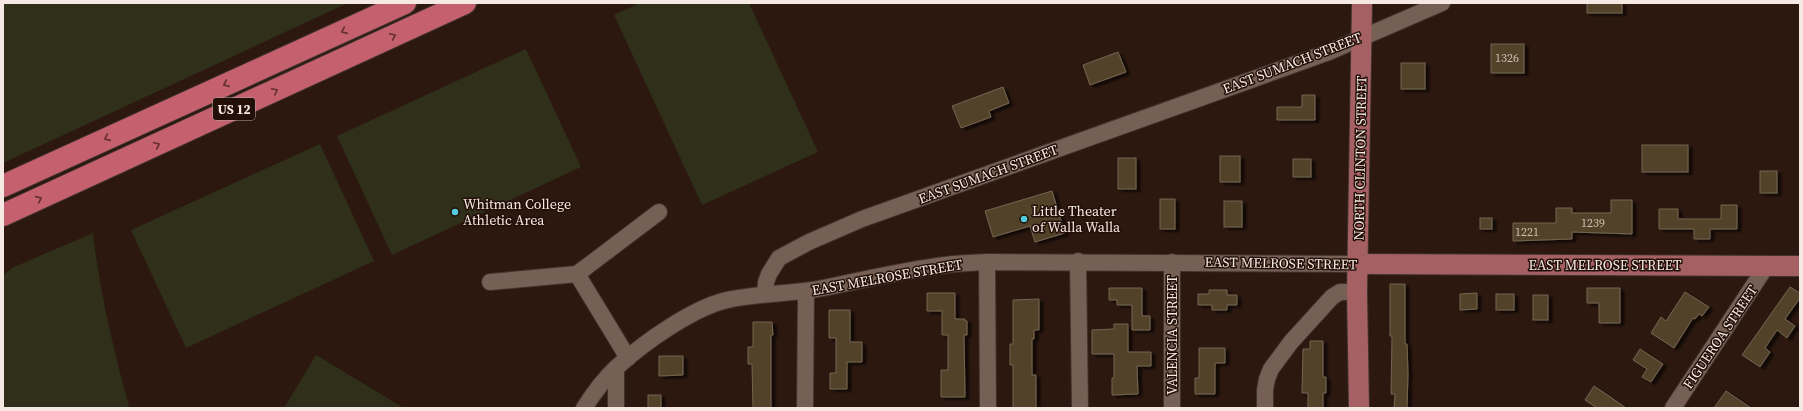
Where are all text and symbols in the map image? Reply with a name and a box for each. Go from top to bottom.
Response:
one-way arrow [341,26,348,34]
street label: EAST SUMACH STREET [1220,27,1365,99]
one-way arrow [389,33,396,41]
house number: 1326 [1495,50,1519,66]
street label: NORTH CLINTON STREET [1349,75,1371,241]
one-way arrow [222,80,229,88]
one-way arrow [271,87,278,95]
road number: US 12 [213,98,255,120]
one-way arrow [104,133,112,141]
street label: EAST SUMACH STREET [915,139,1061,209]
one-way arrow [152,142,160,150]
place label: Whitman College Athletic Area [463,194,571,230]
one-way arrow [34,196,42,204]
place label: Little Theater of Walla Walla [1032,201,1121,237]
marker: Whitman College Athletic Area [450,207,460,217]
marker: Little Theater of Walla Walla [1019,214,1029,224]
house number: 1239 [1581,215,1605,231]
house number: 1221 [1515,224,1539,240]
street label: EAST MELROSE STREET [1204,252,1358,274]
street label: EAST MELROSE STREET [810,254,964,300]
street label: EAST MELROSE STREET [1529,255,1682,275]
street label: VALENCIA STREET [1162,274,1182,395]
street label: FIGUEROA STREET [1678,281,1762,393]

